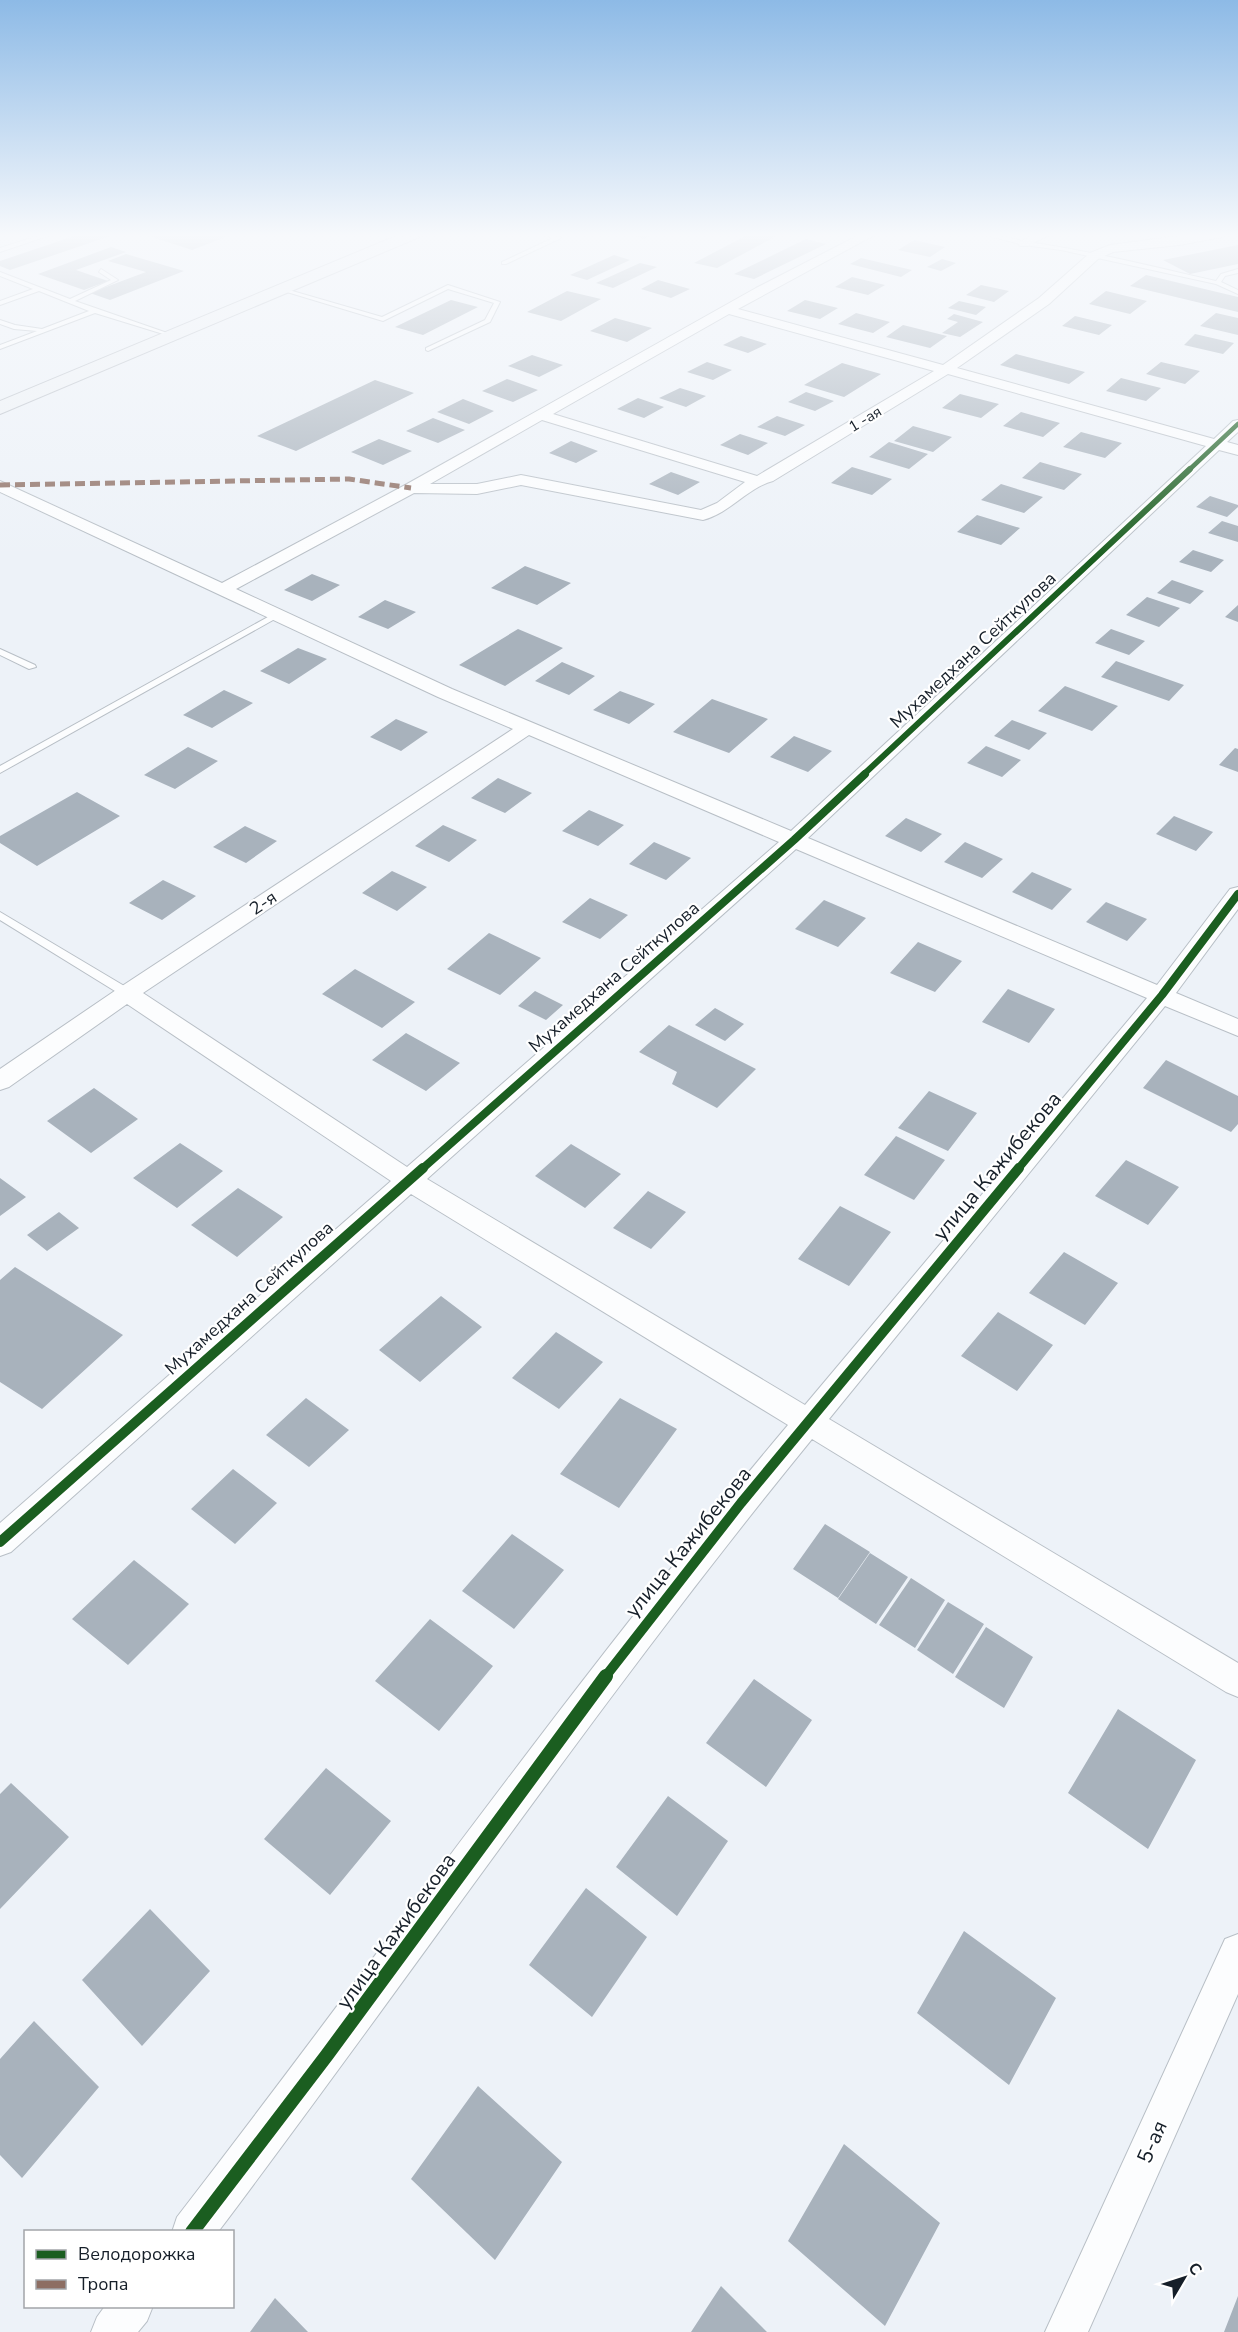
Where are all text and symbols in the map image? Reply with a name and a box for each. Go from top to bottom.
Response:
street label: 1 -ая [845,401,885,437]
street label: Мухамедхана Сейткулова [885,567,1061,733]
street label: 2-я [245,885,281,921]
street label: Мухамедхана Сейткулова [523,896,705,1058]
street label: улица Кажибекова [926,1086,1068,1246]
street label: Мухамедхана Сейткулова [160,1216,338,1380]
street label: улица Кажибекова [618,1461,758,1623]
street label: улица Кажибекова [330,1847,462,2015]
street label: 5-ая [1130,2116,1174,2168]
legend [24,2230,234,2308]
text: Велодорожка [78,2242,195,2266]
north arrow [1154,2248,1214,2308]
text: С [1183,2258,1207,2280]
text: Тропа [78,2272,129,2296]

